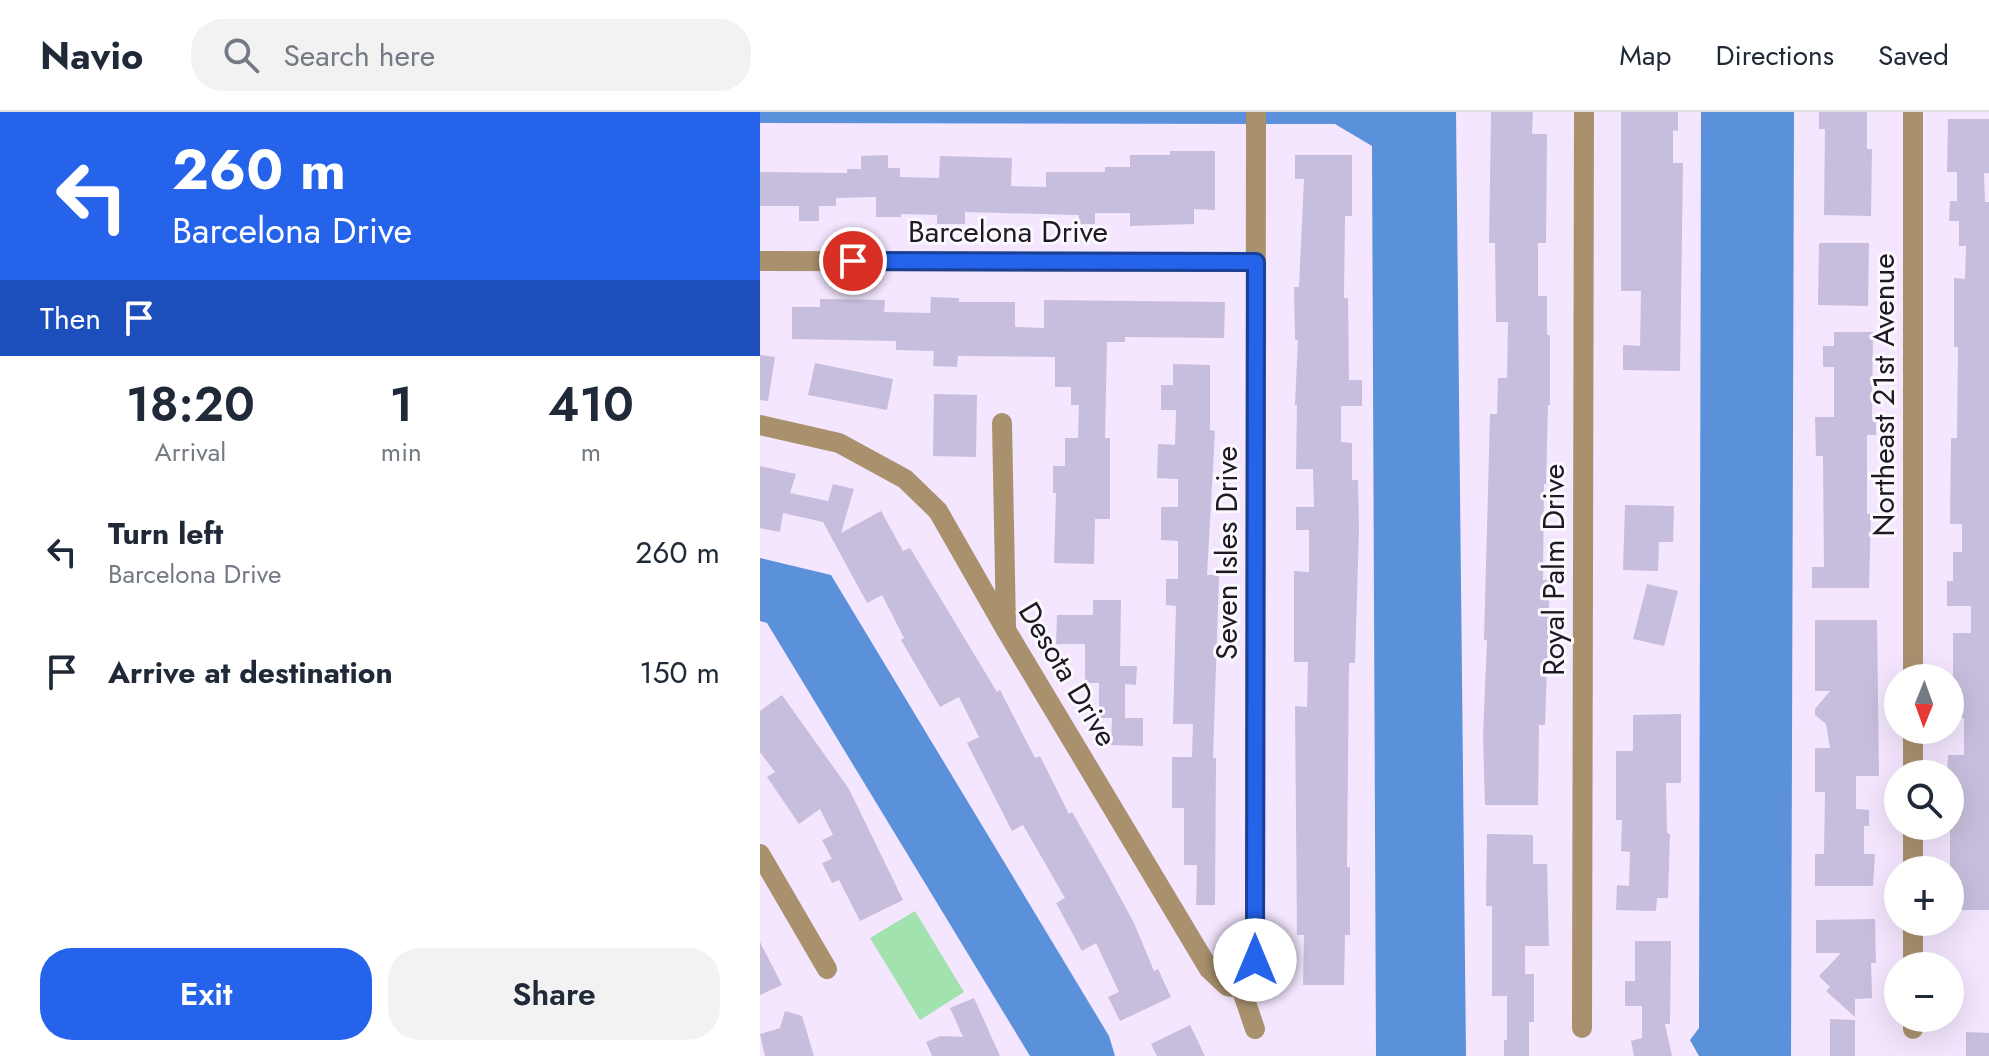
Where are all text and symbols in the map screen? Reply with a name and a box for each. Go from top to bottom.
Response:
search box [191,19,751,91]
text: Navio [40,28,143,83]
icon: search [219,33,263,77]
text: Search here [283,34,435,77]
text: Map [1619,35,1671,76]
text: Directions [1715,35,1834,76]
text: Saved [1878,35,1949,76]
text: 260 m [172,129,346,210]
icon: left [40,144,144,248]
text: Barcelona Drive [172,204,412,256]
street label: Barcelona Drive [908,210,1108,253]
pin [819,227,887,295]
icon: arrive [831,239,875,283]
street label: Northeast 21st Avenue [1862,253,1905,537]
icon: arrive [117,296,161,340]
text: Then [40,297,101,340]
text: 18:20 [126,370,255,439]
text: 1 [389,370,413,439]
text: 410 [548,370,634,439]
text: Arrival [155,433,226,471]
text: min [381,433,422,471]
text: m [581,433,601,471]
street label: Seven Isles Drive [1205,446,1248,660]
street label: Royal Palm Drive [1532,464,1575,676]
text: Turn left [108,512,223,555]
icon: left [40,530,84,574]
text: 260 m [635,531,720,574]
text: Barcelona Drive [108,555,281,593]
street label: Desota Drive [1008,594,1128,754]
icon: arrive [40,650,84,694]
text: Arrive at destination [108,651,393,694]
text: 150 m [639,651,720,694]
north arrow [1884,664,1964,744]
map controls [1884,664,1964,1032]
button: search [1884,760,1964,840]
button: + [1884,856,1964,936]
position arrow [1213,918,1297,1002]
button: Exit [40,948,372,1040]
button: Share [388,948,720,1040]
button: − [1884,952,1964,1032]

